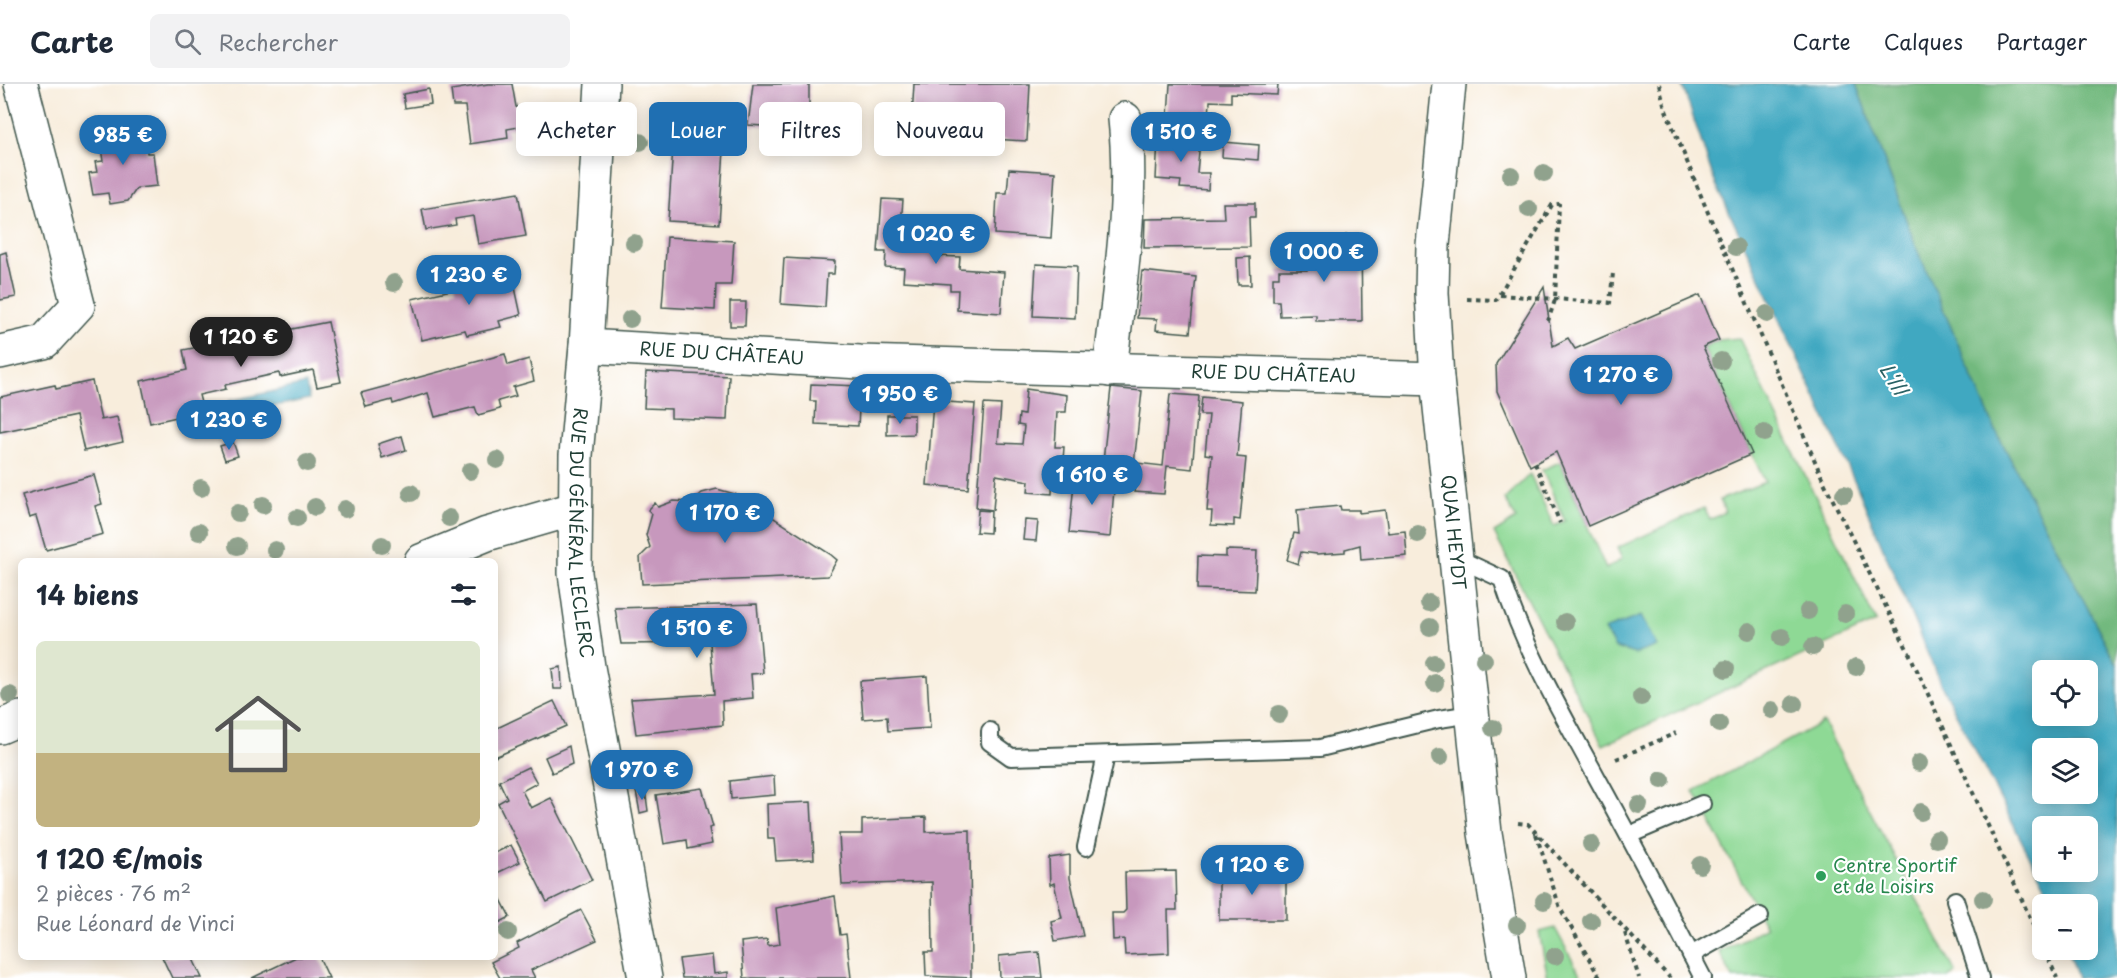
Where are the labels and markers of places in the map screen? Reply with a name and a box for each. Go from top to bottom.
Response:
pin: 1 510 € [1126,112,1236,163]
pin: 985 € [81,115,165,166]
pin: 1 020 € [881,214,991,265]
pin: 1 000 € [1269,232,1379,283]
pin: 1 230 € [414,255,524,306]
pin: 1 120 € [186,317,296,368]
pin: 1 270 € [1566,355,1676,406]
pin: 1 950 € [845,374,955,425]
pin: 1 230 € [174,400,284,451]
pin: 1 610 € [1037,455,1147,506]
pin: 1 170 € [670,493,780,544]
pin: 1 510 € [642,608,752,659]
pin: 1 970 € [587,750,697,801]
pin: 1 120 € [1197,845,1307,896]
place label: Centre Sportif et de Loisirs [1833,851,1958,899]
marker: Centre Sportif et de Loisirs [1814,869,1828,883]

